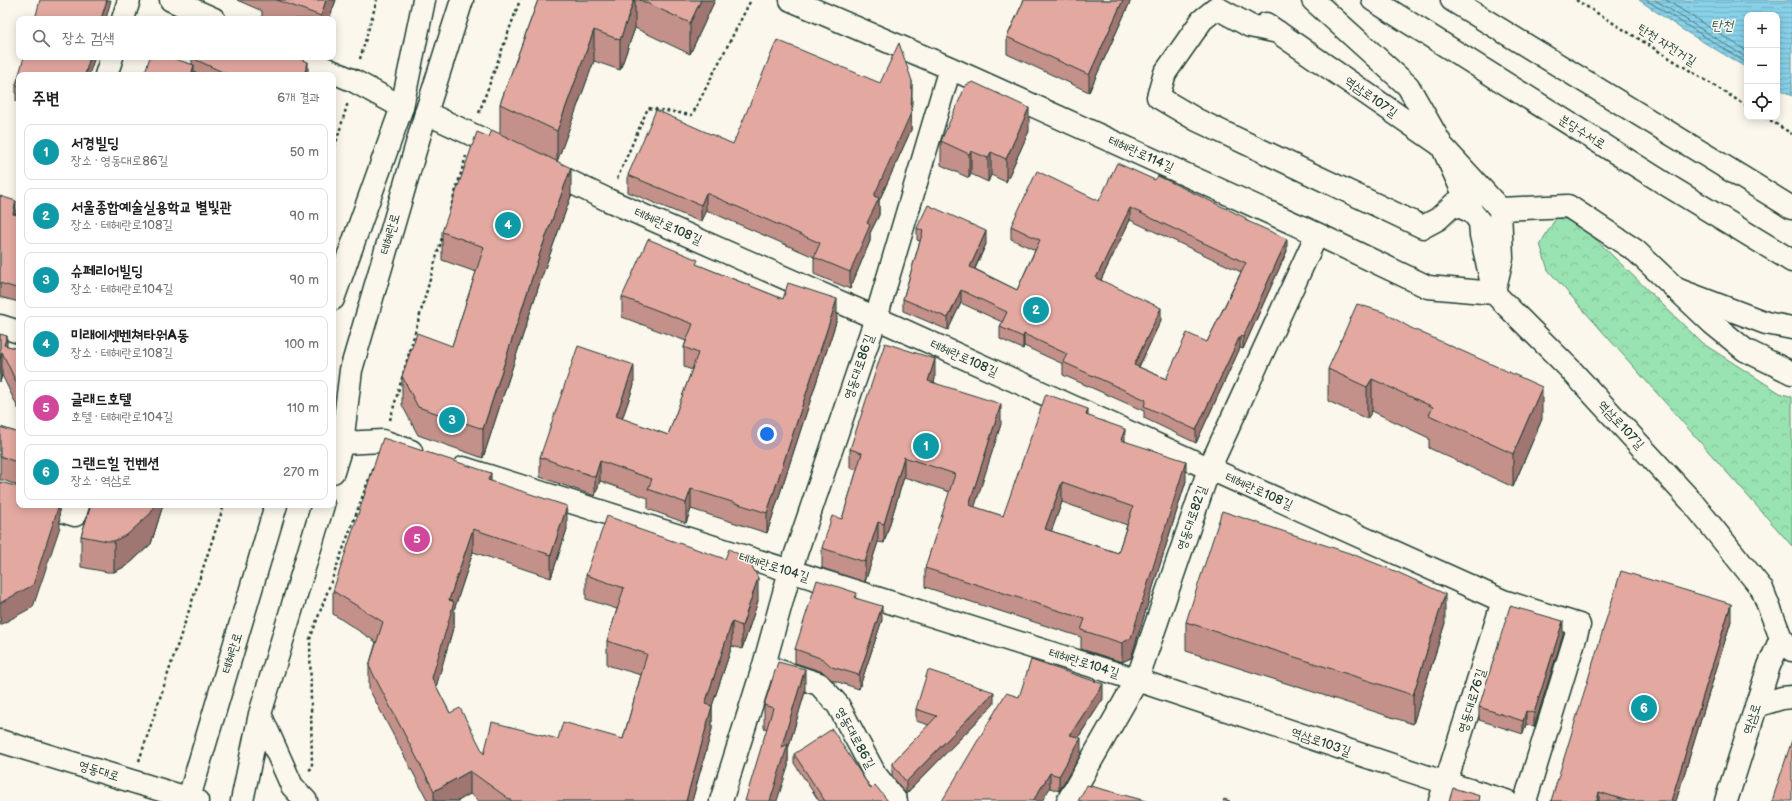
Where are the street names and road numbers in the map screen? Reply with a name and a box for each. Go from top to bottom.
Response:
street label: 탄천 자전거길 [1635,21,1699,69]
street label: 역삼로107길 [1341,73,1401,121]
street label: 분당수서로 [1556,111,1608,153]
street label: 테헤란로114길 [1106,132,1176,176]
street label: 테헤란로108길 [632,204,704,248]
street label: 테헤란로 [377,212,403,256]
street label: 영동대로86길 [840,332,878,402]
street label: 테헤란로108길 [928,336,1000,380]
street label: 역삼로107길 [1594,397,1648,453]
street label: 테헤란로108길 [1223,469,1295,513]
street label: 영동대로82길 [1173,483,1211,553]
street label: 테헤란로104길 [737,549,811,585]
street label: 테헤란로 [218,631,246,675]
street label: 테헤란로104길 [1047,645,1121,681]
street label: 영동대로76길 [1455,667,1489,735]
street label: 역삼로 [1740,702,1764,736]
street label: 영동대로86길 [832,704,878,772]
street label: 역삼로103길 [1289,724,1353,760]
street label: 영동대로 [77,757,121,785]

